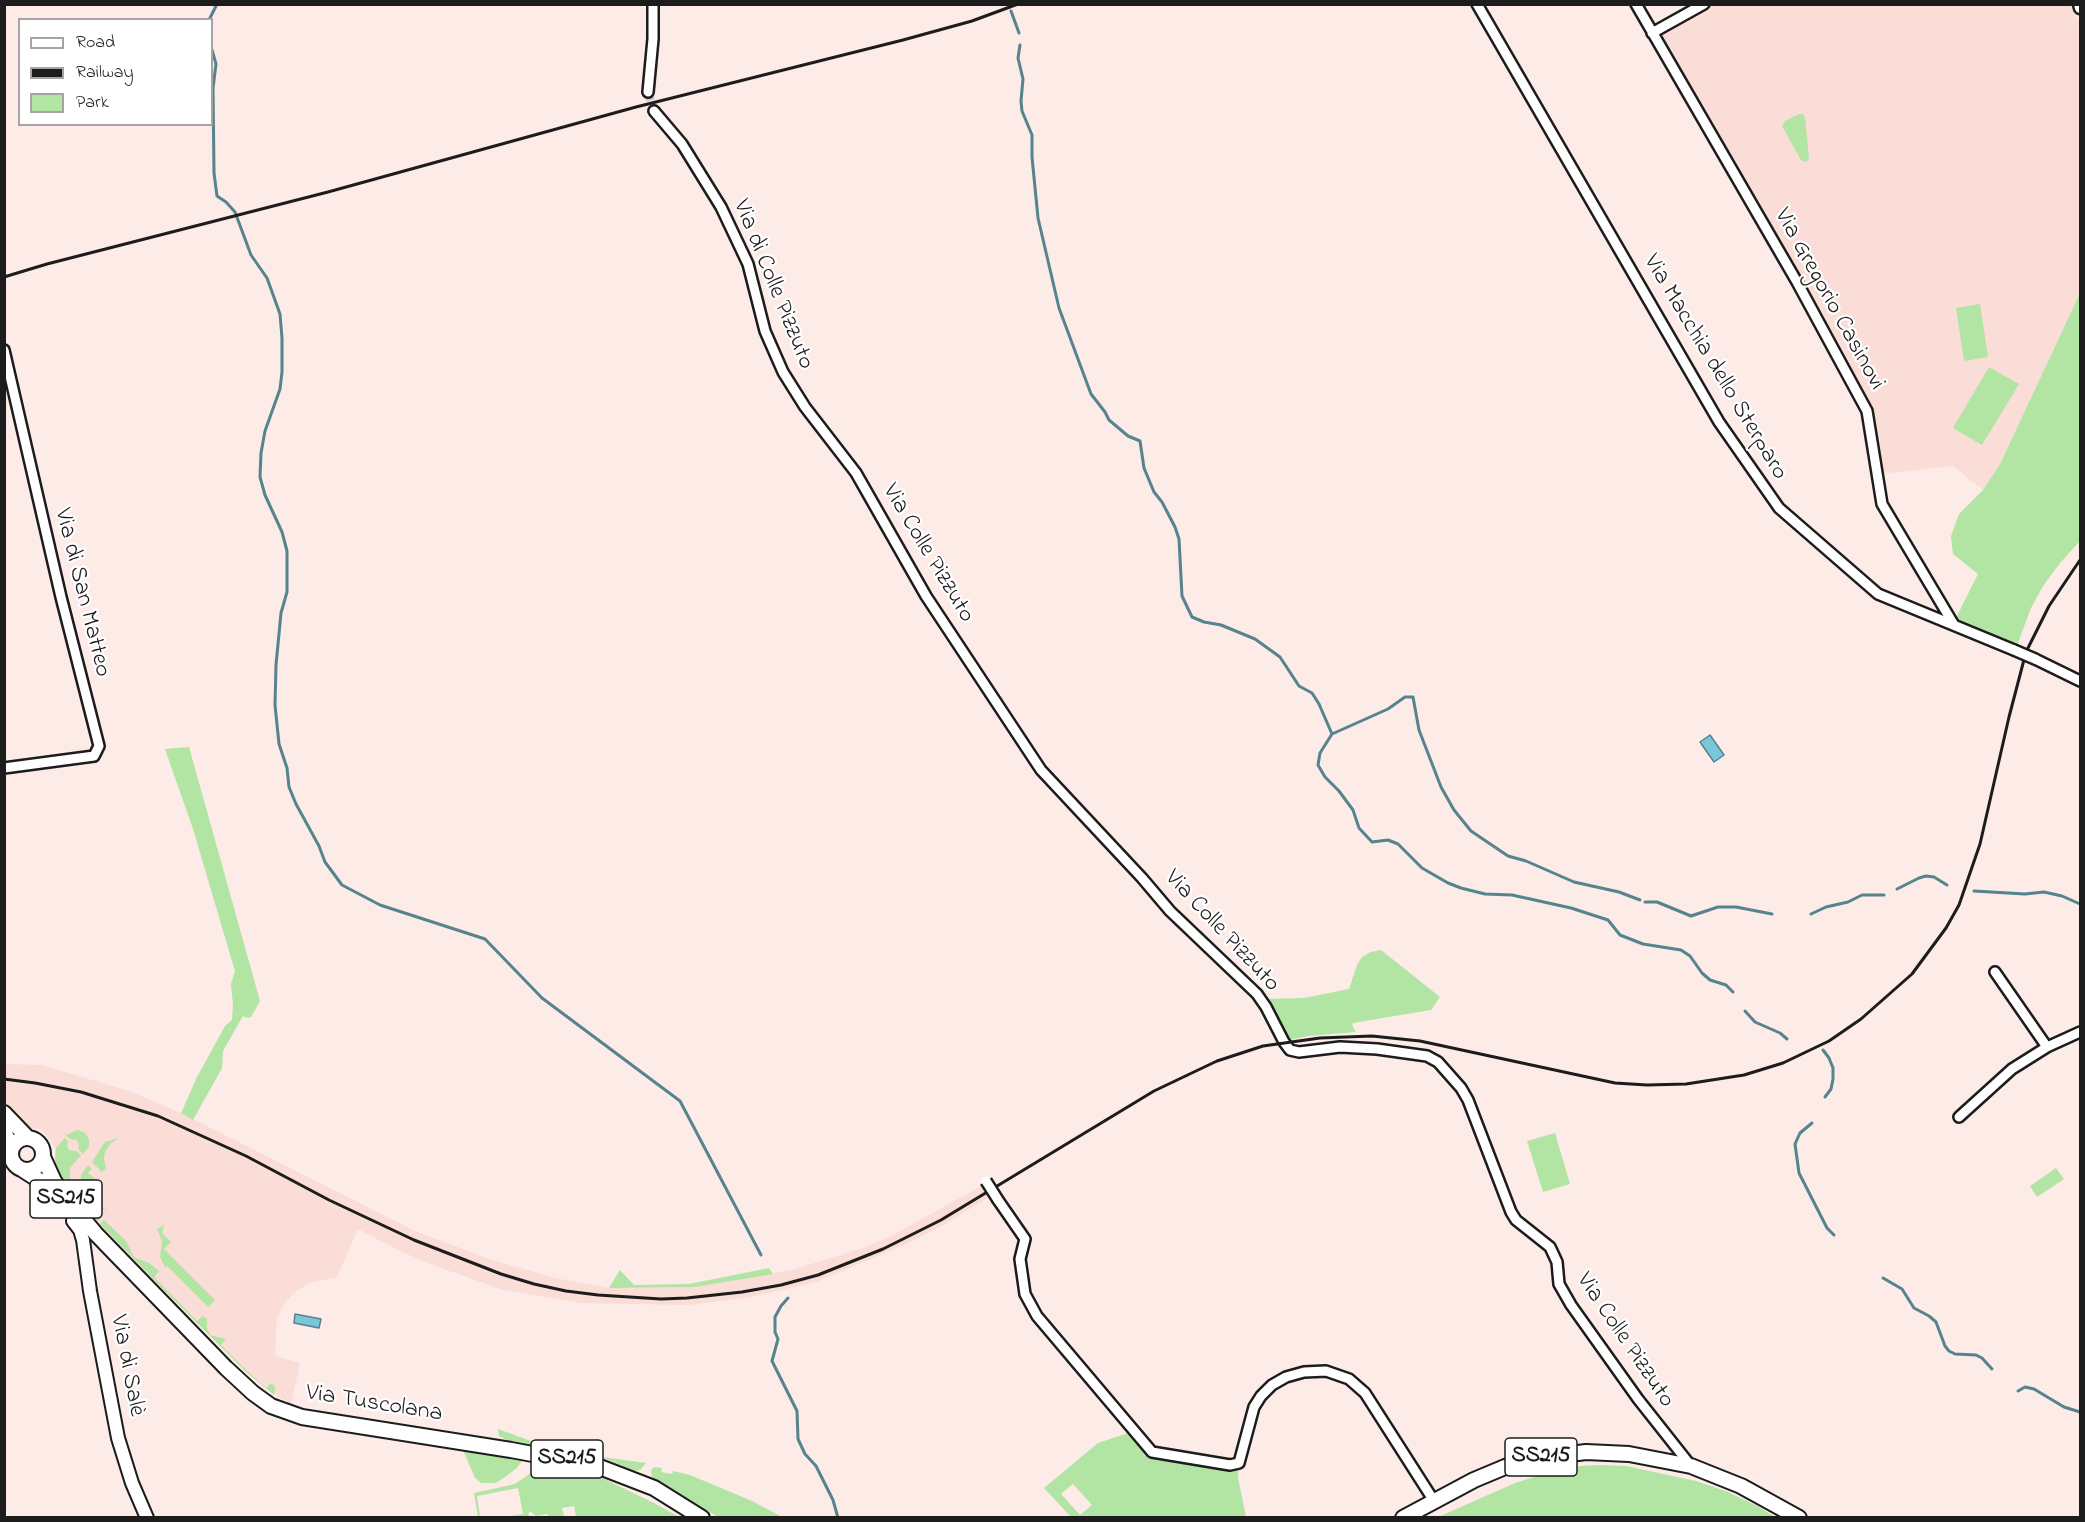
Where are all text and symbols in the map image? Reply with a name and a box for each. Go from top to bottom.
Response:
legend [18,18,213,126]
text: Road [76,30,115,56]
text: Railway [76,60,133,86]
text: Park [76,90,109,116]
street label: Via di Colle Pizzuto [725,196,819,374]
street label: Via Gregorio Casinovi [1766,204,1890,396]
street label: Via Macchia dello Sterparo [1635,250,1793,486]
street label: Via Colle Pizzuto [874,479,980,629]
street label: Via di San Matteo [46,506,116,680]
street label: Via Colle Pizzuto [1157,865,1285,999]
road number: SS215 [30,1180,102,1218]
street label: Via Colle Pizzuto [1568,1268,1680,1414]
street label: Via di Salè [102,1313,150,1419]
street label: Via Tuscolana [304,1380,444,1430]
road number: SS215 [1505,1438,1577,1476]
road number: SS215 [531,1440,603,1478]

